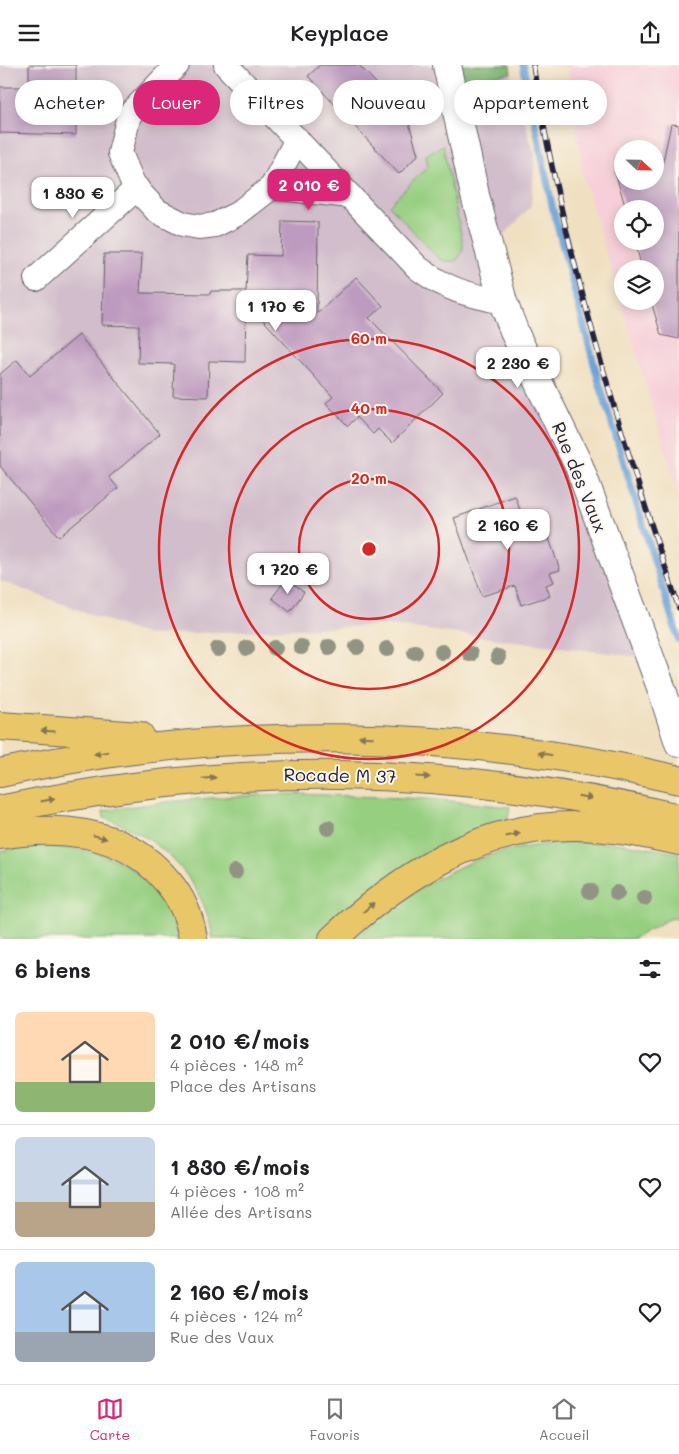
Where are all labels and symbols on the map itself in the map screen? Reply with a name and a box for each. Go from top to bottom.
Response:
north arrow [614,140,664,190]
pin: 2 010 € [263,169,355,211]
pin: 1 830 € [27,177,119,219]
pin: 1 170 € [230,289,322,332]
text: 60 m [351,328,387,348]
pin: 2 230 € [472,347,564,389]
text: 40 m [351,398,387,418]
street label: Rue des Vaux [547,418,613,536]
text: 20 m [351,468,387,488]
pin: 2 160 € [462,509,554,551]
centre of rings [360,540,378,558]
pin: 1 720 € [242,553,334,595]
one-way arrow [40,726,56,734]
one-way arrow [358,733,374,741]
one-way arrow [537,749,553,757]
one-way arrow [93,750,109,758]
street label: Rocade M 37 [283,762,397,788]
one-way arrow [416,773,432,781]
one-way arrow [201,774,217,782]
one-way arrow [577,794,593,802]
one-way arrow [40,796,55,804]
one-way arrow [505,831,520,839]
one-way arrow [93,833,108,841]
one-way arrow [362,901,375,912]

